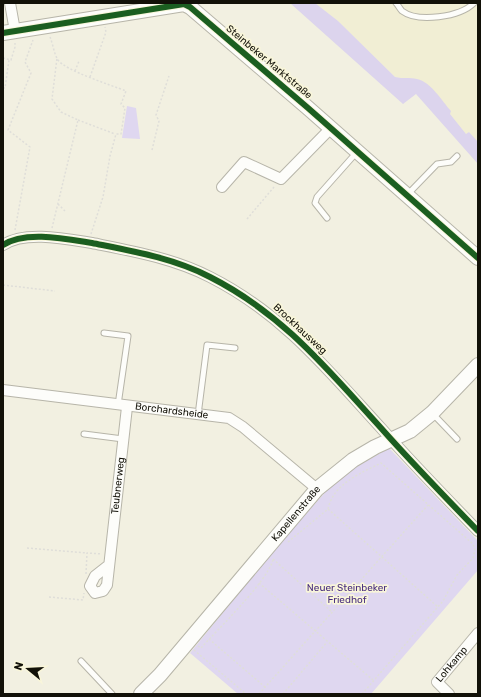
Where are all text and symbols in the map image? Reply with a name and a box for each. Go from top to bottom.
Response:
street label: Steinbeker Marktstraße [224,23,315,102]
street label: Brockhausweg [271,301,329,357]
street label: Borchardsheide [134,400,209,421]
street label: Teubnerweg [109,456,127,515]
street label: Kapellenstraße [269,483,323,544]
park label: Neuer Steinbeker Friedhof [307,582,387,606]
street label: Lohkamp [433,644,470,685]
north arrow [8,649,48,689]
text: N [12,660,26,672]

